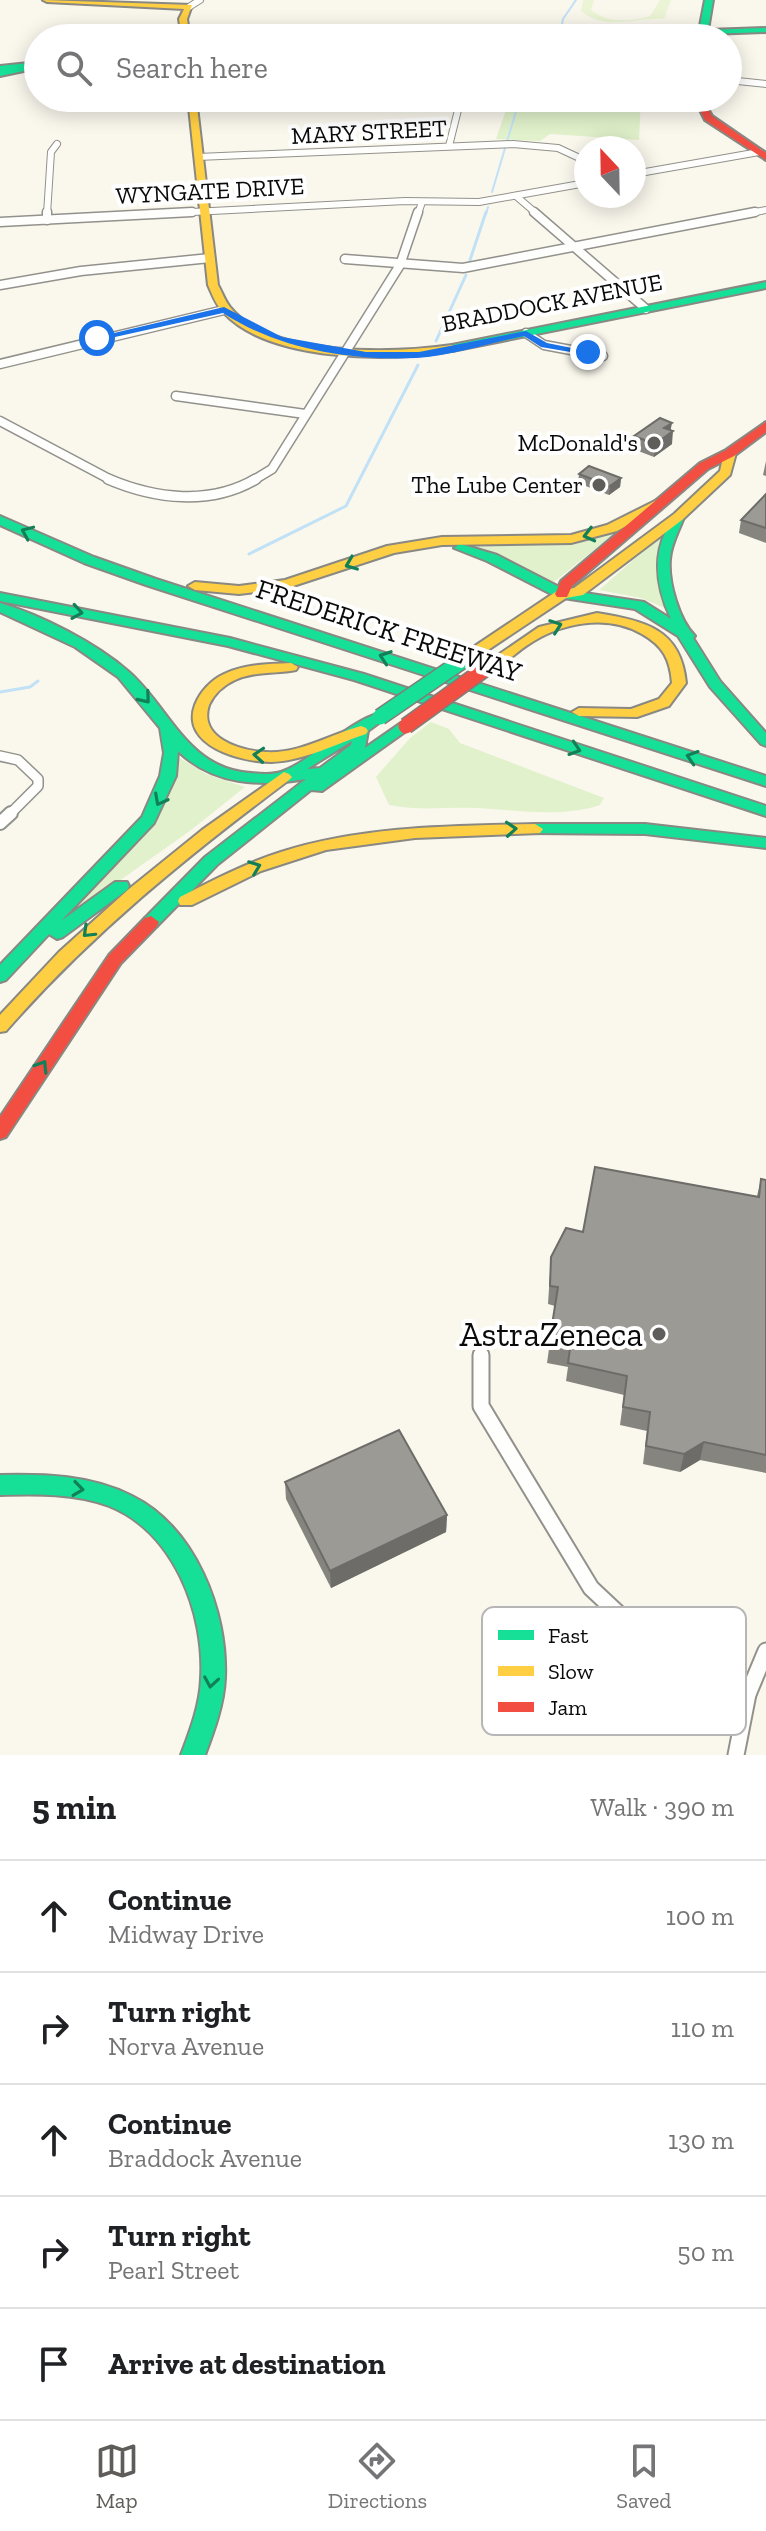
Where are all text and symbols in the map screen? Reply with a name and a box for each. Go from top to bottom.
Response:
search box [24,24,742,112]
icon: search [52,46,96,90]
text: Search here [116,50,268,86]
street label: MARY STREET [290,113,448,150]
north arrow [574,136,646,208]
street label: WYNGATE DRIVE [115,171,305,210]
street label: BRADDOCK AVENUE [439,267,665,338]
route start [79,320,115,356]
route end [570,334,606,370]
place label: McDonald's [518,428,638,457]
marker: McDonald's [645,434,663,452]
place label: The Lube Center [411,470,583,499]
marker: The Lube Center [590,476,608,494]
one-way arrow [582,525,596,542]
one-way arrow [20,526,35,542]
one-way arrow [345,554,359,570]
street label: FREDERICK FREEWAY [252,572,526,689]
one-way arrow [70,603,83,620]
one-way arrow [548,619,562,636]
one-way arrow [379,651,393,667]
one-way arrow [135,689,150,703]
one-way arrow [568,740,582,756]
one-way arrow [252,747,265,764]
one-way arrow [685,750,699,766]
one-way arrow [155,792,170,806]
one-way arrow [505,821,518,838]
one-way arrow [248,860,262,876]
one-way arrow [83,923,97,937]
one-way arrow [32,1060,47,1075]
place label: AstraZeneca [460,1314,643,1355]
marker: AstraZeneca [650,1325,668,1343]
one-way arrow [71,1479,84,1496]
legend [482,1607,746,1735]
text: Fast [548,1622,589,1649]
text: Slow [548,1658,594,1685]
one-way arrow [204,1675,221,1689]
text: Jam [548,1694,587,1721]
text: 5 min [32,1787,116,1828]
text: Walk · 390 m [591,1791,734,1823]
text: Continue [108,1882,232,1918]
icon: ahead [32,1894,76,1938]
text: 100 m [666,1900,734,1932]
text: Midway Drive [108,1918,264,1950]
text: Turn right [108,1994,250,2030]
icon: right [32,2006,76,2050]
text: 110 m [671,2012,734,2044]
text: Norva Avenue [108,2030,264,2062]
text: Continue [108,2106,232,2142]
icon: ahead [32,2118,76,2162]
text: 130 m [668,2124,734,2156]
text: Braddock Avenue [108,2142,302,2174]
text: Turn right [108,2218,250,2254]
icon: right [32,2230,76,2274]
text: 50 m [677,2236,734,2268]
text: Pearl Street [108,2254,239,2286]
icon: arrive [32,2342,76,2386]
text: Arrive at destination [108,2346,385,2382]
tab: Map [95,2439,139,2514]
tab: Directions [328,2439,427,2514]
tab: Saved [616,2439,671,2514]

